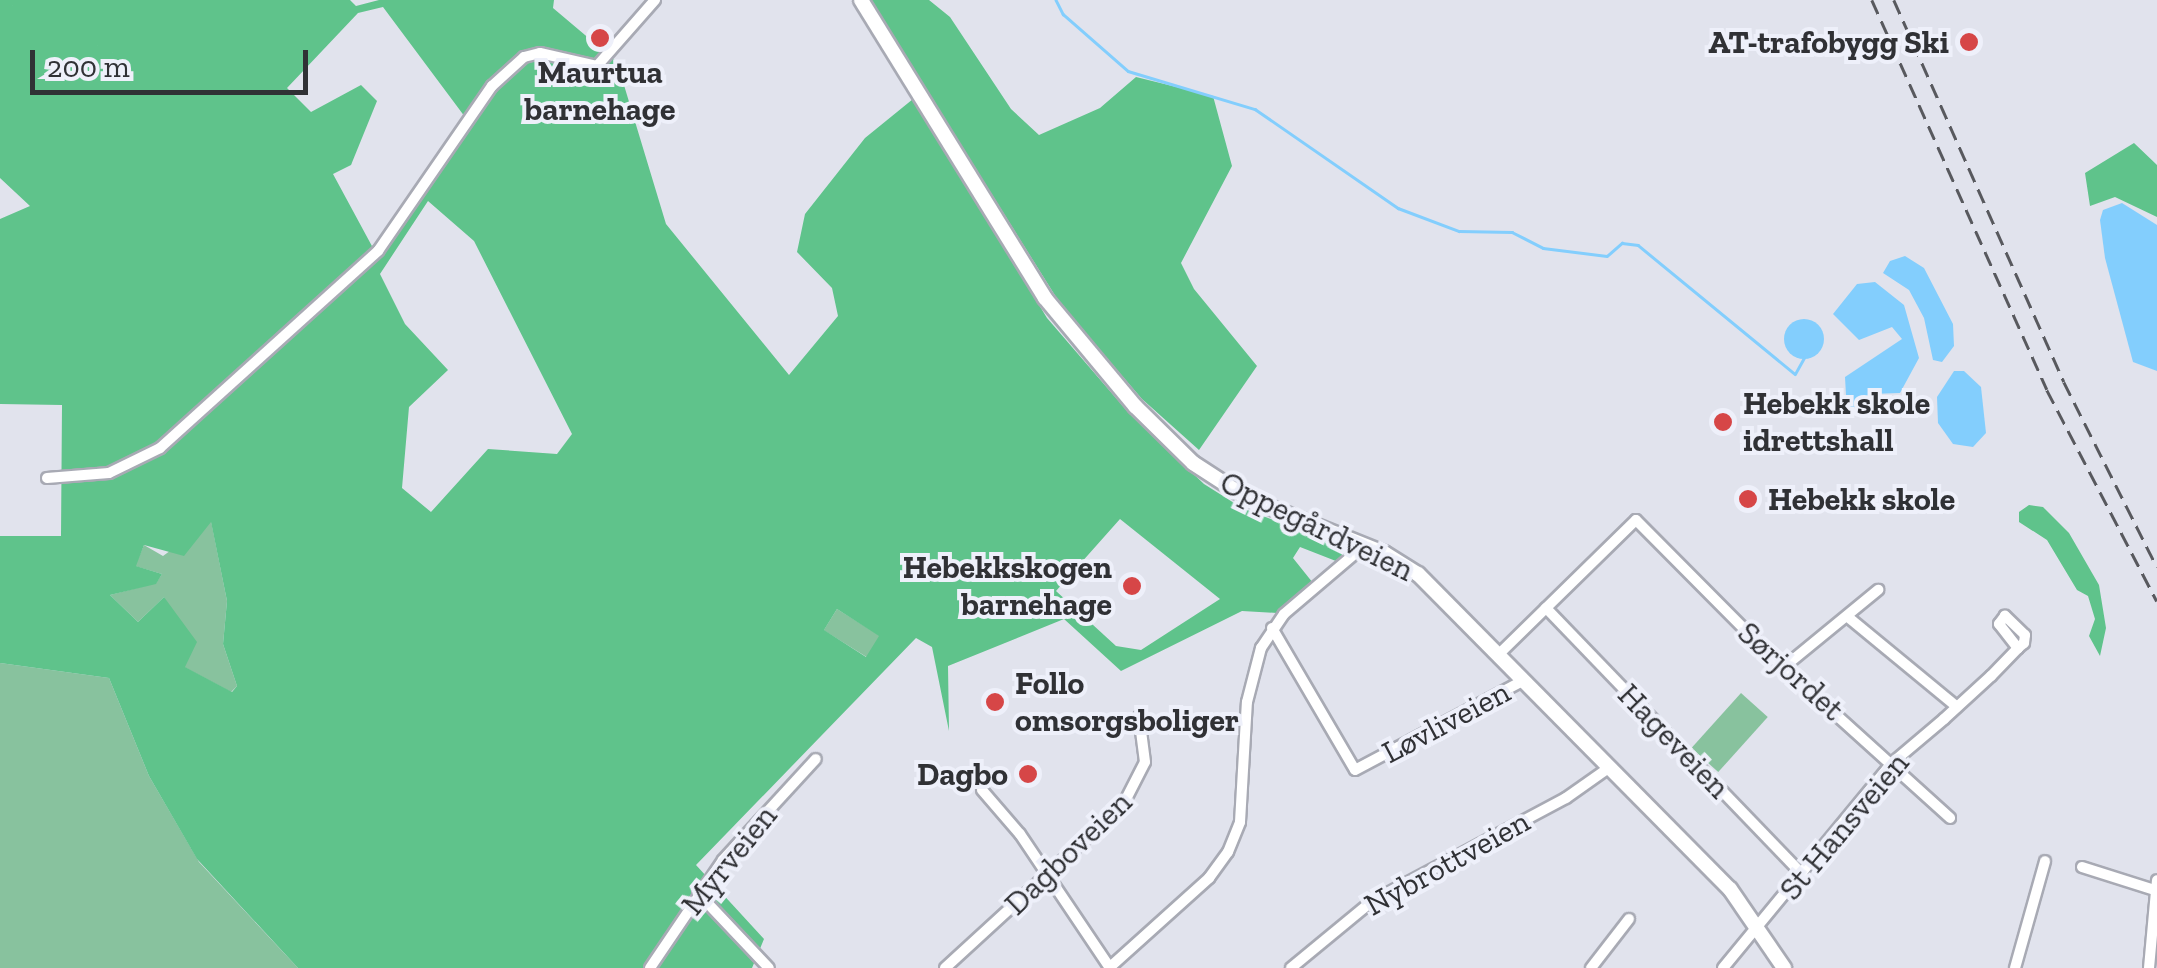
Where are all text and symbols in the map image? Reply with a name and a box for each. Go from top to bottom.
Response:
place label: AT-trafobygg Ski [1708,23,1949,61]
marker: Maurtua barnehage [589,27,611,49]
scale bar [35,30,312,92]
marker: AT-trafobygg Ski [1958,31,1980,53]
text: 200 m [47,49,130,85]
place label: Maurtua barnehage [525,54,675,129]
place label: Hebekk skole idrettshall [1743,385,1930,460]
marker: Hebekk skole idrettshall [1712,411,1734,433]
street label: Oppegårdveien [1214,463,1420,589]
place label: Hebekk skole [1768,480,1955,518]
marker: Hebekk skole [1737,488,1759,510]
place label: Hebekkskogen barnehage [903,549,1112,624]
marker: Hebekkskogen barnehage [1121,575,1143,597]
street label: Sørjordet [1730,613,1852,729]
place label: Follo omsorgsboliger [1015,665,1239,740]
street label: Løvliveien [1375,672,1517,772]
street label: Hageveien [1610,676,1738,806]
marker: Follo omsorgsboliger [984,691,1006,713]
street label: St Hansveien [1771,744,1917,908]
place label: Dagbo [917,755,1008,793]
marker: Dagbo [1017,763,1039,785]
street label: Dagboveien [997,783,1139,923]
street label: Myrveien [673,797,785,923]
street label: Nybrottveien [1358,802,1536,924]

